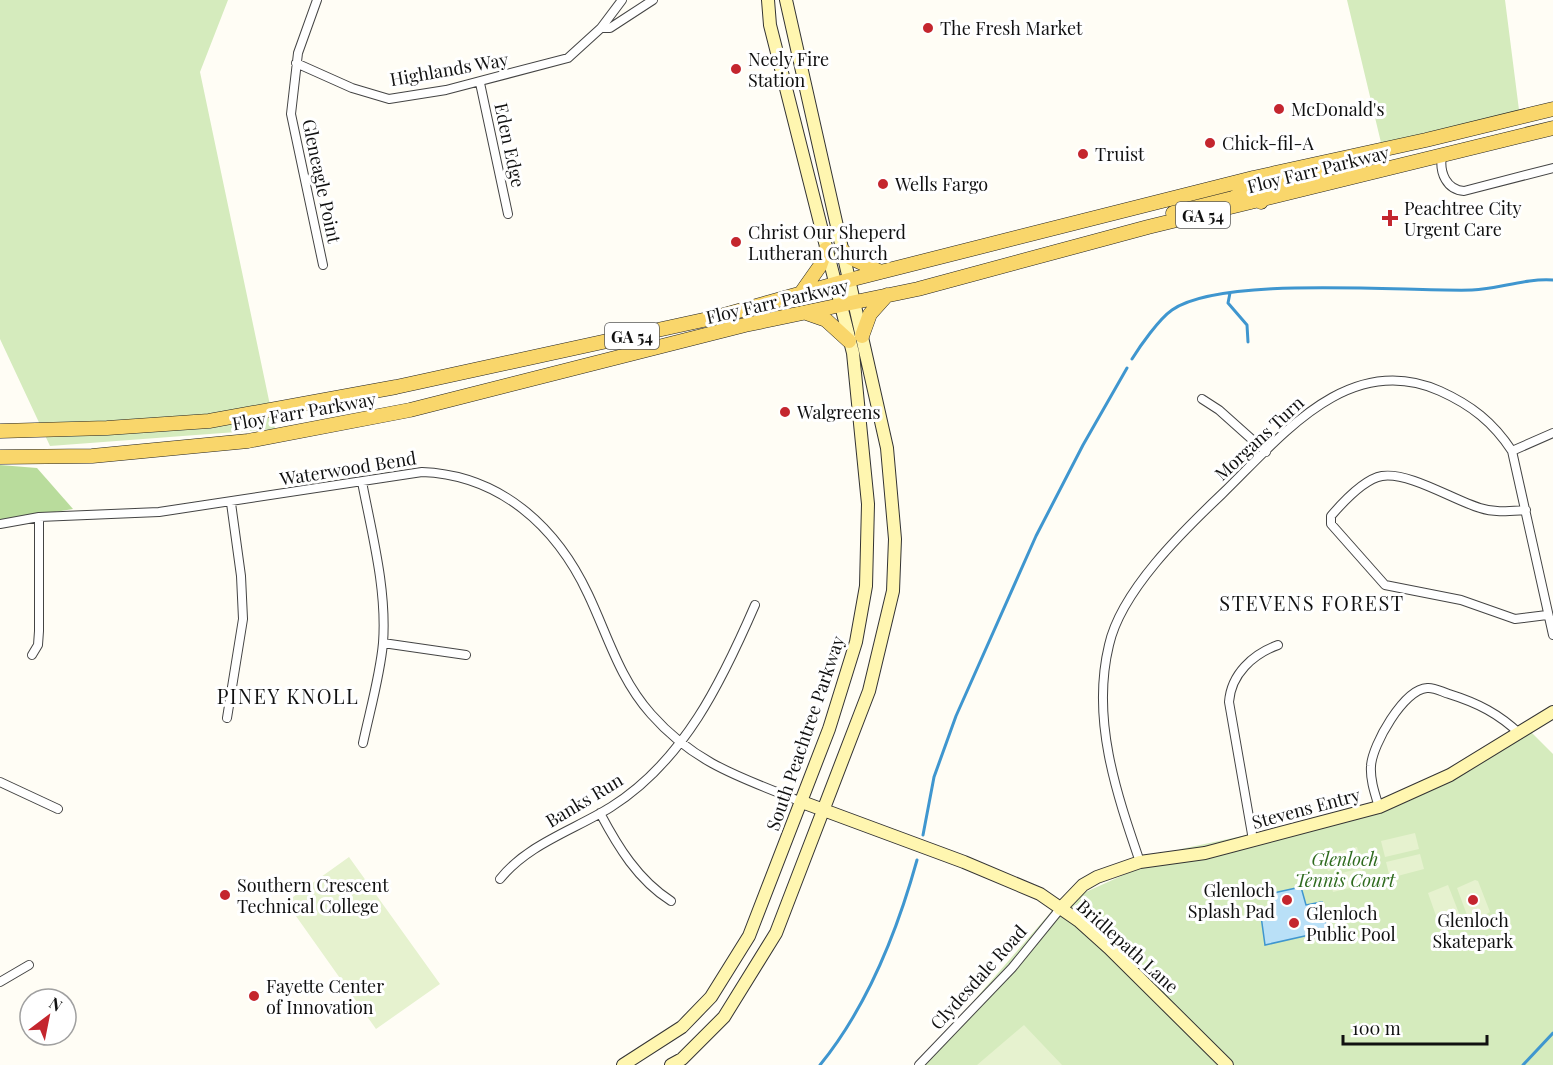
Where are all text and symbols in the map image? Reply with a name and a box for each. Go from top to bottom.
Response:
place label: The Fresh Market [940,16,1083,40]
marker: The Fresh Market [921,21,935,35]
street label: Highlands Way [388,47,510,91]
place label: Neely Fire Station [748,47,829,92]
marker: Neely Fire Station [729,62,743,76]
place label: McDonald's [1291,97,1385,121]
street label: Eden Edge [489,101,531,189]
marker: McDonald's [1272,102,1286,116]
street label: Gleneagle Point [297,117,347,246]
place label: Chick-fil-A [1222,131,1314,155]
marker: Chick-fil-A [1203,136,1217,150]
street label: Floy Farr Parkway [1244,140,1392,198]
place label: Truist [1095,142,1145,166]
marker: Truist [1076,147,1090,161]
place label: Wells Fargo [894,172,988,196]
marker: Wells Fargo [876,177,890,191]
place label: Peachtree City Urgent Care [1404,196,1522,241]
road number: GA 54 [1176,202,1230,228]
marker: Peachtree City Urgent Care [1381,209,1399,227]
place label: Christ Our Sheperd Lutheran Church [748,220,906,265]
marker: Christ Our Sheperd Lutheran Church [729,235,743,249]
street label: Floy Farr Parkway [703,273,851,329]
road number: GA 54 [605,323,659,349]
street label: Floy Farr Parkway [230,387,378,435]
street label: Morgans Turn [1209,390,1309,485]
place label: Walgreens [796,400,881,424]
marker: Walgreens [778,405,792,419]
street label: Waterwood Bend [277,445,418,491]
district label: STEVENS FOREST [1219,589,1405,616]
street label: South Peachtree Parkway [760,632,850,834]
district label: PINEY KNOLL [217,682,359,709]
street label: Banks Run [541,767,627,832]
street label: Stevens Entry [1249,782,1363,834]
park label: Glenloch Tennis Court [1295,847,1396,892]
place label: Southern Crescent Technical College [237,873,389,918]
place label: Glenloch Splash Pad [1188,878,1276,923]
marker: Southern Crescent Technical College [218,888,232,902]
marker: Glenloch Splash Pad [1280,893,1294,907]
marker: Glenloch Skatepark [1466,893,1480,907]
street label: Bridlepath Lane [1072,894,1184,998]
place label: Glenloch Public Pool [1306,901,1396,946]
place label: Glenloch Skatepark [1433,908,1514,953]
marker: Glenloch Public Pool [1287,916,1301,930]
street label: Clydesdale Road [925,919,1032,1034]
place label: Fayette Center of Innovation [266,974,384,1019]
north arrow [18,987,78,1047]
marker: Fayette Center of Innovation [247,989,261,1003]
text: N [46,992,67,1016]
scale bar [1343,1008,1487,1046]
text: 100 m [1352,1016,1401,1040]

